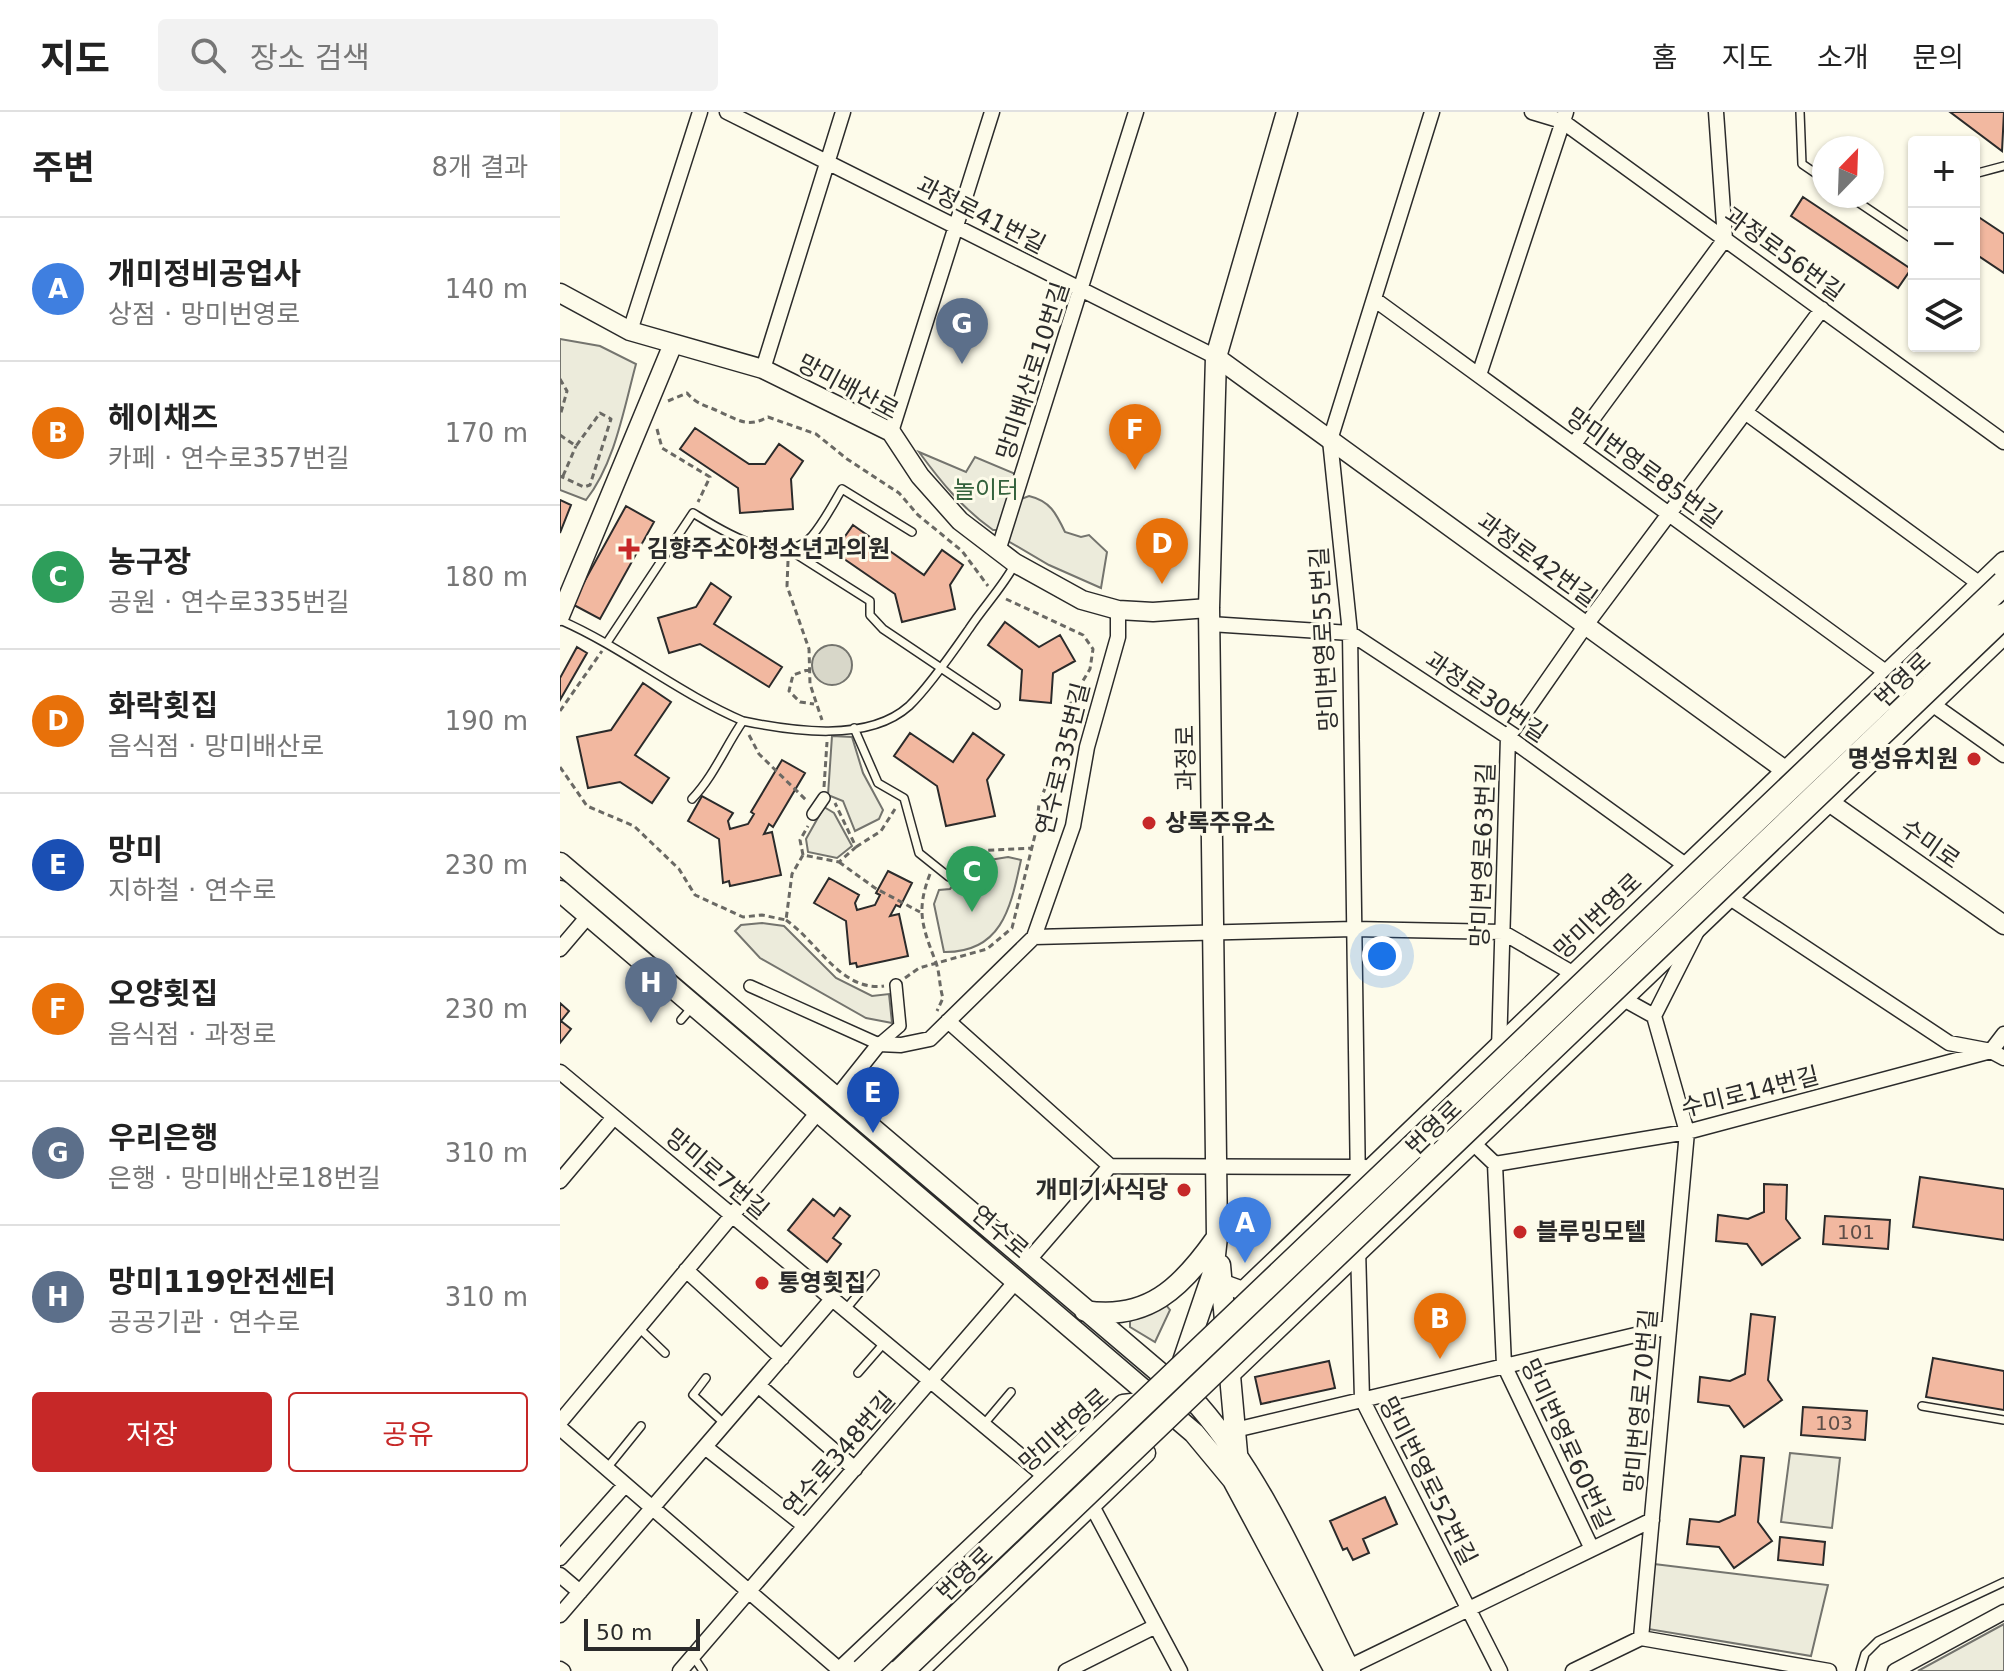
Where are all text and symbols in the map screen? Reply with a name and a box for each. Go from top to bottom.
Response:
search box [158,19,718,91]
icon: search [186,33,230,77]
text: 지도 [40,37,110,81]
text: 장소 검색 [250,40,370,75]
text: 홈 [1652,41,1677,74]
text: 지도 [1721,41,1773,74]
text: 소개 [1817,41,1868,74]
text: 문의 [1912,41,1964,74]
north arrow [1812,136,1884,208]
map controls [1908,136,1980,352]
button: + [1908,136,1980,208]
text: 주변 [32,147,95,187]
text: 8개 결과 [431,152,528,182]
street label: 과정로41번길 [912,171,1050,259]
street label: 과정로56번길 [1719,201,1849,307]
button: − [1908,208,1980,280]
text: 개미정비공업사 [108,256,301,291]
text: A [48,274,68,304]
text: 140 m [445,274,528,304]
street label: 망미배산로10번길 [991,279,1075,463]
button: layers [1908,280,1980,352]
pin: G [936,298,988,364]
text: 상점 · 망미번영로 [108,299,300,329]
street label: 망미배산로 [793,349,903,425]
text: 헤이채즈 [108,400,218,435]
street label: 망미번영로85번길 [1561,402,1727,534]
pin: F [1109,404,1161,470]
text: B [48,418,68,448]
text: 170 m [445,418,528,448]
text: 카페 · 연수로357번길 [108,443,350,473]
park label: 놀이터 [953,476,1019,504]
street label: 과정로42번길 [1472,507,1602,613]
pin: D [1136,518,1188,584]
place label: 김향주소아청소년과의원 [647,535,890,563]
marker: 김향주소아청소년과의원 [618,538,640,560]
text: 농구장 [108,544,191,579]
street label: 망미번영로55번길 [1305,546,1343,732]
text: C [48,562,68,592]
text: 180 m [445,562,528,592]
text: 공원 · 연수로335번길 [108,587,350,617]
street label: 과정로30번길 [1420,646,1552,748]
street label: 번영로 [1869,647,1937,713]
street label: 연수로335번길 [1031,680,1095,838]
text: 화락횟집 [108,688,218,723]
text: D [47,706,69,736]
text: 190 m [445,706,528,736]
street label: 과정로 [1171,725,1201,791]
text: 음식점 · 망미배산로 [108,731,324,761]
place label: 명성유치원 [1848,745,1958,773]
marker: 명성유치원 [1965,750,1983,768]
street label: 망미번영로63번길 [1466,762,1500,948]
place label: 상록주유소 [1165,809,1275,837]
marker: 상록주유소 [1140,814,1158,832]
street label: 수미로 [1895,814,1965,874]
text: 망미 [108,832,163,867]
pin: C [946,846,998,912]
text: E [49,850,67,880]
text: 230 m [445,850,528,880]
street label: 망미번영로 [1549,868,1647,964]
text: 지하철 · 연수로 [108,875,276,905]
your location [1362,936,1402,976]
pin: H [625,957,677,1023]
text: 오양횟집 [108,976,218,1011]
text: F [49,994,67,1024]
text: 230 m [445,994,528,1024]
text: 음식점 · 과정로 [108,1019,276,1049]
street label: 수미로14번길 [1678,1061,1822,1123]
pin: E [847,1067,899,1133]
street label: 번영로 [1400,1095,1468,1161]
text: 우리은행 [108,1120,218,1155]
street label: 망미로7번길 [660,1123,774,1225]
text: G [47,1138,69,1168]
text: 310 m [445,1138,528,1168]
text: 은행 · 망미배산로18번길 [108,1163,381,1193]
place label: 개미기사식당 [1036,1176,1168,1204]
marker: 개미기사식당 [1175,1181,1193,1199]
pin: A [1219,1197,1271,1263]
street label: 연수로 [966,1200,1034,1264]
place label: 블루밍모텔 [1536,1218,1646,1246]
house number: 101 [1837,1220,1875,1244]
marker: 블루밍모텔 [1511,1223,1529,1241]
text: 망미119안전센터 [108,1264,336,1299]
place label: 통영횟집 [778,1269,866,1297]
marker: 통영횟집 [753,1274,771,1292]
text: H [47,1282,69,1312]
text: 310 m [445,1282,528,1312]
pin: B [1414,1293,1466,1359]
text: 공공기관 · 연수로 [108,1307,300,1337]
street label: 망미번영로70번길 [1619,1308,1663,1494]
street label: 망미번영로60번길 [1515,1354,1619,1534]
street label: 망미번영로 [1014,1383,1114,1477]
street label: 연수로348번길 [777,1386,901,1522]
button: 저장 [32,1392,272,1472]
button: 공유 [288,1392,528,1472]
street label: 망미번영로52번길 [1374,1392,1482,1570]
house number: 103 [1815,1411,1853,1435]
street label: 번영로 [931,1541,999,1607]
scale bar [584,1615,700,1651]
text: 50 m [596,1620,652,1645]

